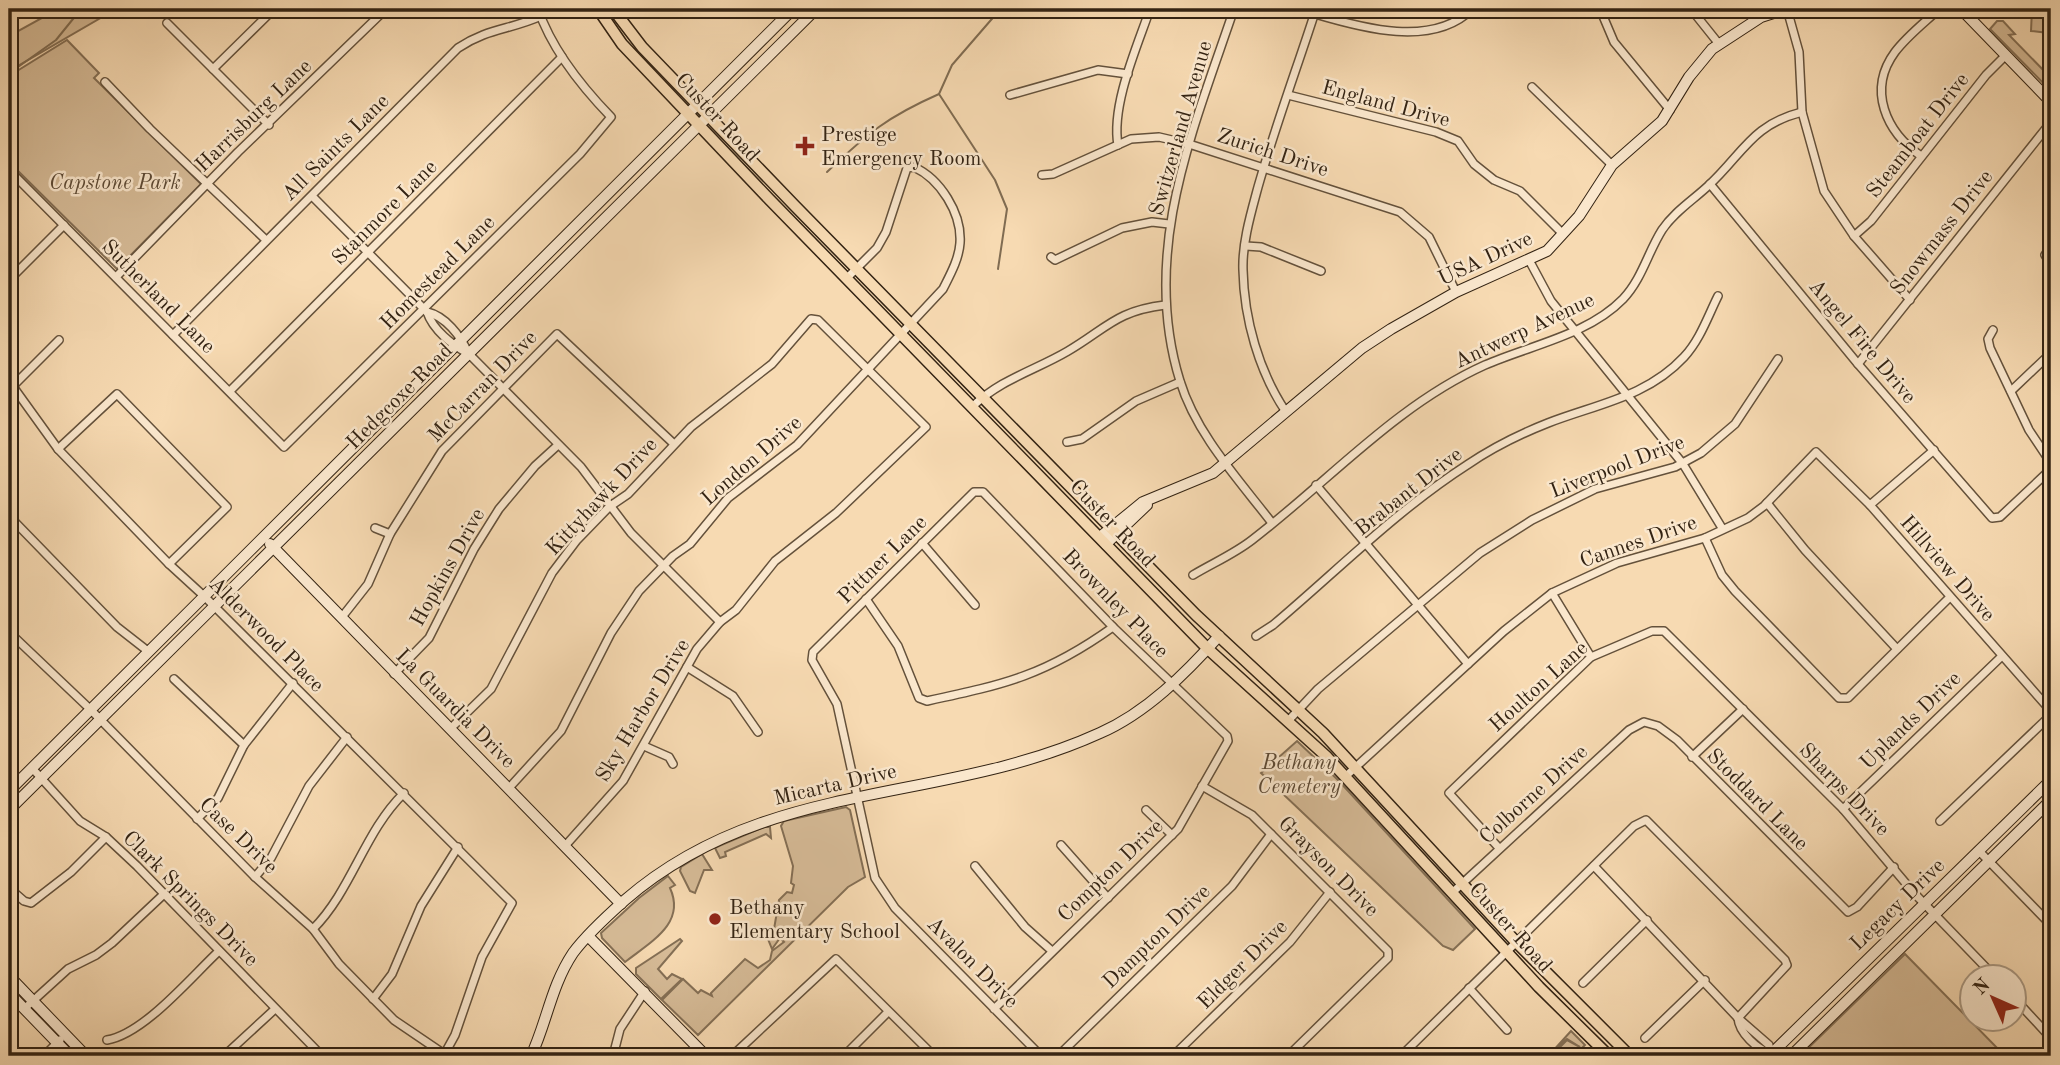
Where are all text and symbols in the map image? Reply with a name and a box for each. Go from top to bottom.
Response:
street label: Switzerland Avenue [1146,39,1216,218]
street label: Harrisburg Lane [192,56,316,176]
street label: Steamboat Drive [1863,69,1973,202]
street label: Custer Road [671,70,763,166]
street label: England Drive [1319,77,1452,132]
street label: All Saints Lane [279,91,394,206]
place label: Prestige Emergency Room [821,125,981,170]
street label: Zurich Drive [1214,126,1331,181]
marker: Prestige Emergency Room [795,136,815,156]
street label: Stanmore Lane [329,157,442,270]
street label: Snowmass Drive [1887,166,1997,299]
park label: Capstone Park [49,173,181,194]
street label: Homestead Lane [377,212,499,334]
street label: USA Drive [1435,228,1536,290]
street label: Sutherland Lane [97,236,219,358]
street label: Angel Fire Drive [1804,276,1920,408]
street label: Antwerp Avenue [1451,290,1598,373]
street label: McCarran Drive [425,327,542,447]
street label: Hedgcoxe Road [343,340,457,454]
street label: London Drive [698,412,806,510]
street label: Liverpool Drive [1548,432,1688,503]
street label: Kittyhawk Drive [543,434,662,560]
street label: Brabant Drive [1351,444,1466,540]
street label: Custer Road [1065,476,1159,572]
street label: Hopkins Drive [407,505,489,630]
street label: Pittner Lane [835,512,931,608]
street label: Hillview Drive [1895,512,1998,626]
street label: Cannes Drive [1577,513,1700,572]
street label: Brownley Place [1058,546,1172,663]
street label: Alderwood Place [204,574,327,697]
street label: Sky Harbor Drive [592,636,694,786]
street label: Houlton Lane [1486,638,1592,736]
street label: La Guardia Drive [391,645,519,773]
street label: Uplands Drive [1857,668,1965,774]
street label: Sharps Drive [1795,740,1893,840]
street label: Colborne Drive [1476,741,1592,849]
street label: Stoddard Lane [1702,745,1812,855]
park label: Bethany Cemetery [1257,753,1341,798]
street label: Micarta Drive [772,761,899,810]
street label: Case Drive [195,794,281,878]
street label: Grayson Drive [1274,813,1382,921]
street label: Compton Drive [1054,816,1168,926]
street label: Clark Springs Drive [118,827,262,971]
street label: Legacy Drive [1847,855,1949,955]
street label: Custer Road [1464,879,1555,977]
street label: Dampton Drive [1099,881,1215,993]
place label: Bethany Elementary School [729,898,900,943]
marker: Bethany Elementary School [707,911,723,927]
street label: Avalon Drive [922,913,1022,1013]
street label: Eldger Drive [1194,916,1292,1014]
north arrow [1958,964,2028,1034]
text: N [1971,976,1995,1000]

